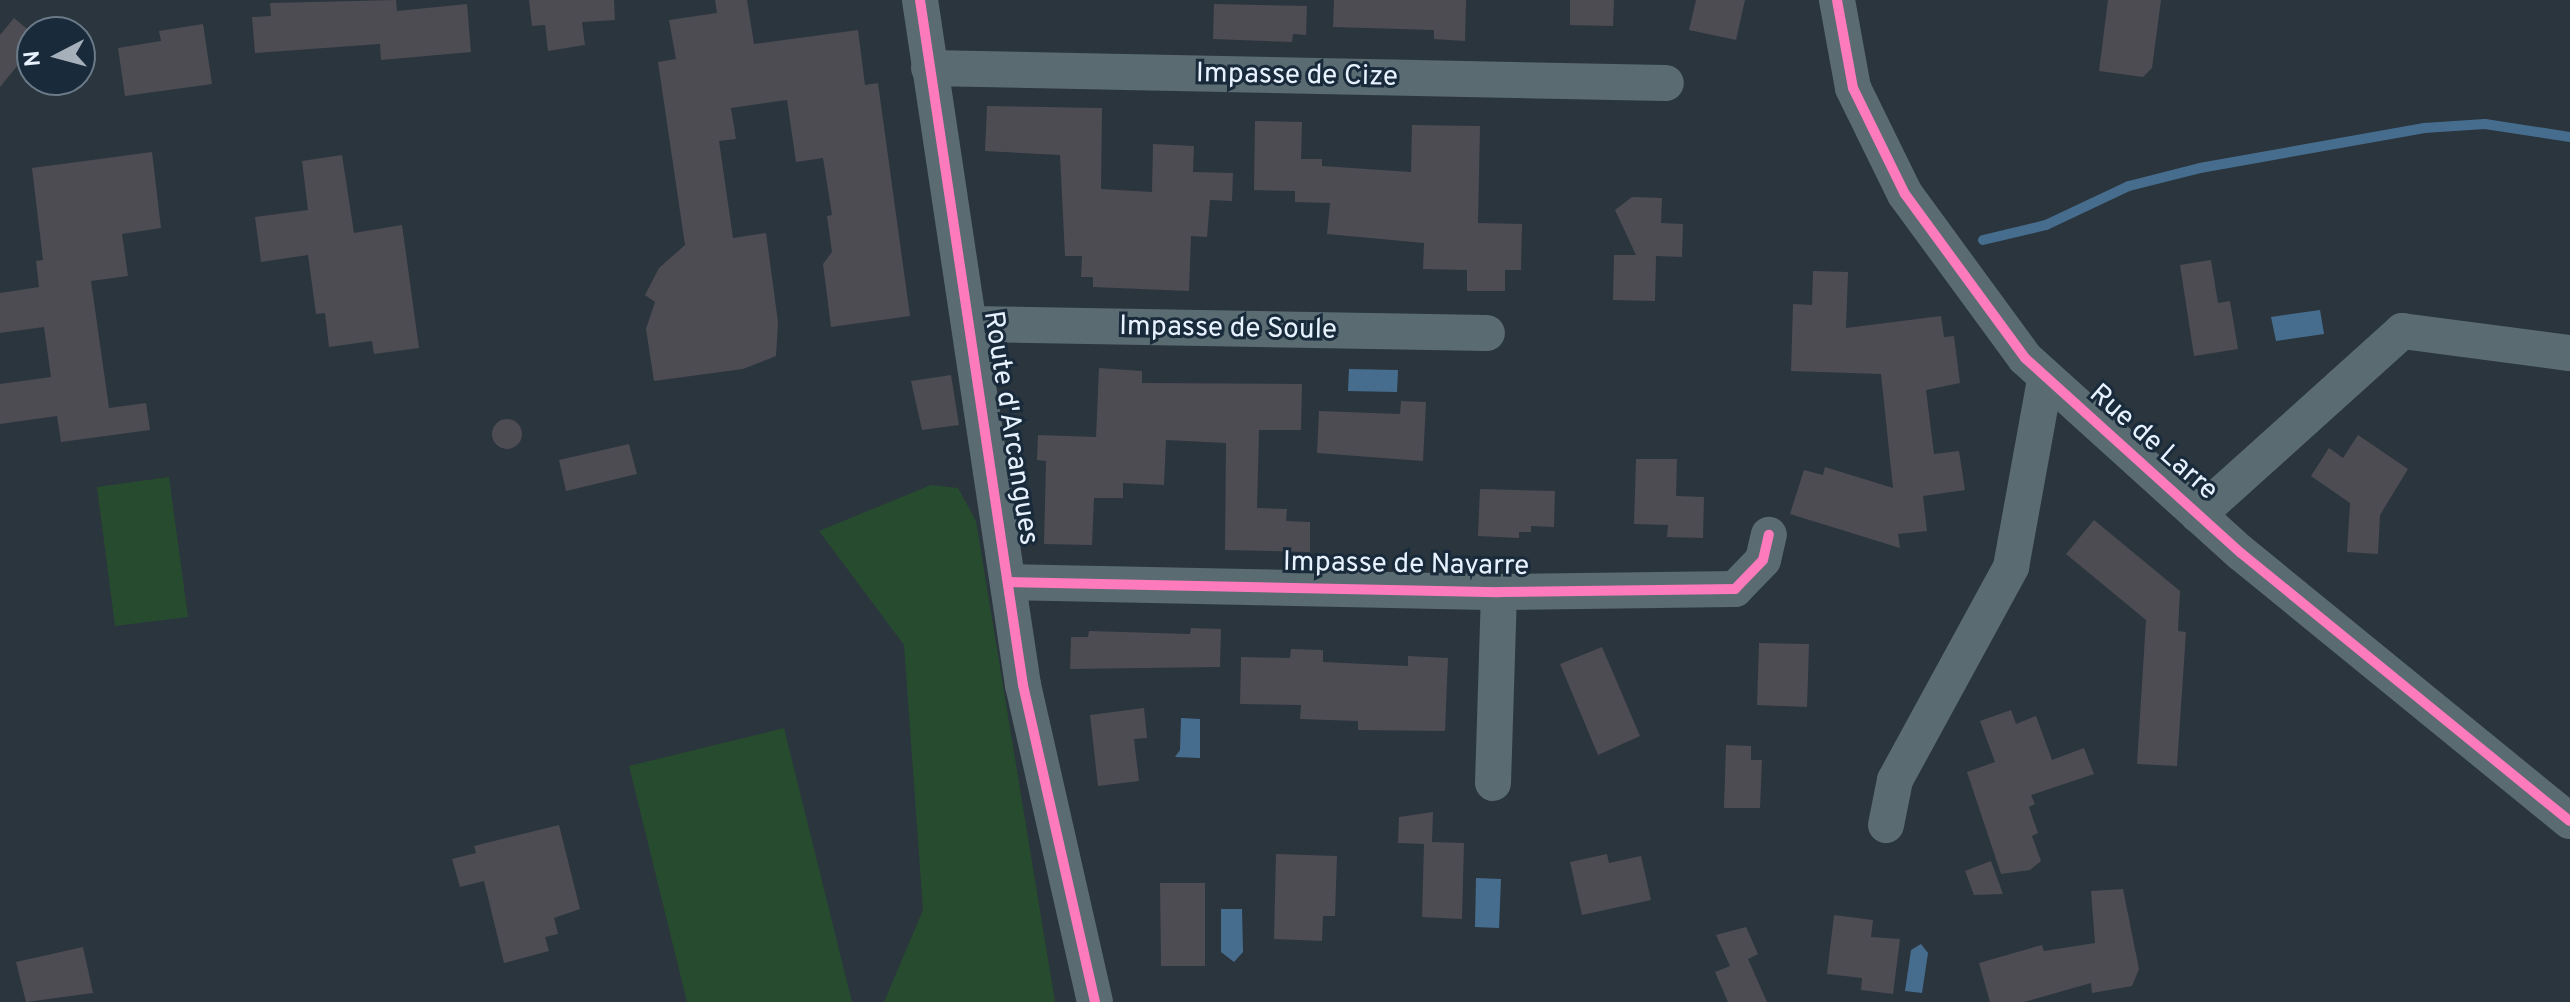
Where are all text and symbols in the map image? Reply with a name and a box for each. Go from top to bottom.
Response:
north arrow [16,16,96,96]
text: N [19,49,48,68]
street label: Impasse de Cize [1196,57,1398,95]
street label: Route d'Arcangues [975,309,1045,547]
street label: Impasse de Soule [1119,310,1337,348]
street label: Rue de Larre [2082,378,2224,508]
street label: Impasse de Navarre [1282,546,1530,584]

